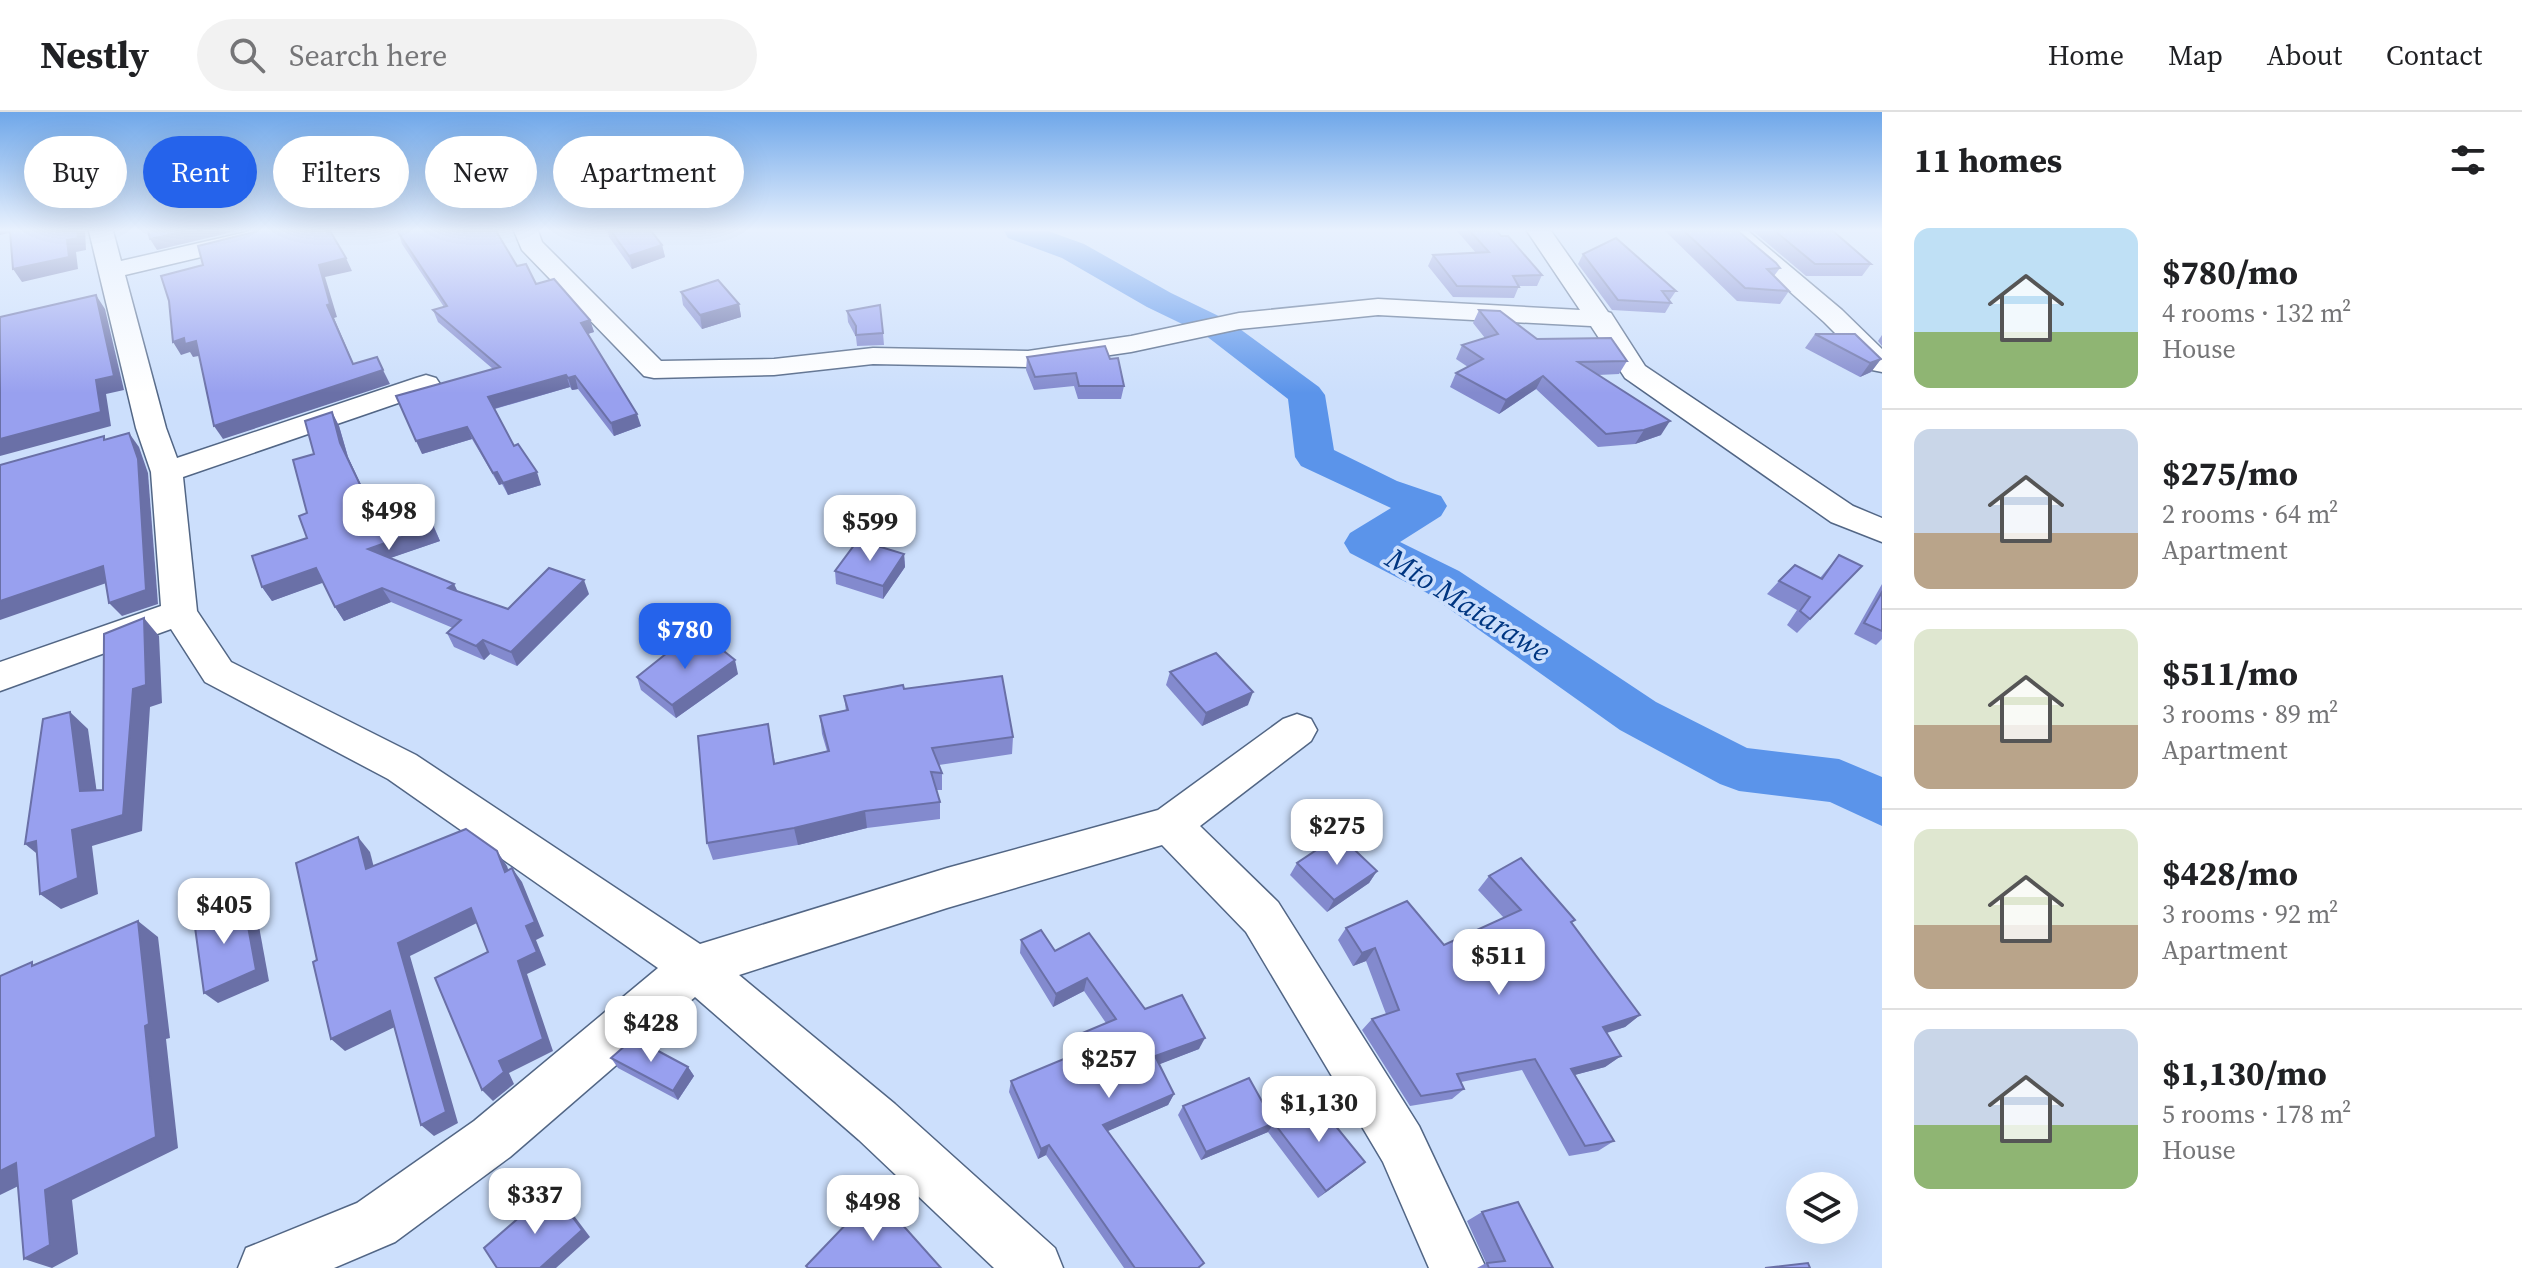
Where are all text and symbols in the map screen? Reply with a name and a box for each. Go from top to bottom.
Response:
search box [197,19,757,91]
text: Nestly [40,29,149,81]
icon: search [225,33,269,77]
text: Search here [289,35,447,76]
text: Home [2048,36,2124,74]
text: Map [2168,36,2223,74]
text: About [2267,36,2342,74]
text: Contact [2386,36,2482,74]
chip: Buy [24,136,127,208]
chip: Rent [143,136,257,208]
chip: Filters [273,136,409,208]
chip: New [425,136,537,208]
chip: Apartment [553,136,744,208]
text: 11 homes [1914,137,2062,183]
icon: filters [2446,138,2490,182]
text: $780/mo [2162,249,2298,295]
icon: home [1978,260,2074,356]
text: 4 rooms · 132 m² [2162,295,2351,331]
text: House [2162,331,2236,367]
text: $275/mo [2162,450,2298,496]
icon: home [1978,461,2074,557]
pin: $498 [342,484,436,552]
text: $498 [361,492,417,528]
pin: $599 [823,495,917,563]
text: 2 rooms · 64 m² [2162,496,2338,532]
text: $599 [842,503,898,539]
text: Apartment [2162,532,2287,568]
water label: Mto Matarawe [1378,537,1558,671]
pin: $780 [638,603,732,671]
text: $780 [657,611,713,647]
text: $511/mo [2162,650,2298,696]
icon: home [1978,661,2074,757]
text: 3 rooms · 89 m² [2162,696,2338,732]
text: Apartment [2162,732,2287,768]
pin: $275 [1290,799,1384,867]
text: $275 [1309,807,1365,843]
text: $428/mo [2162,850,2298,896]
icon: home [1978,861,2074,957]
pin: $405 [177,878,271,946]
text: $405 [196,886,252,922]
text: 3 rooms · 92 m² [2162,896,2338,932]
pin: $511 [1452,929,1546,997]
text: Apartment [2162,932,2287,968]
text: $511 [1471,937,1527,973]
pin: $428 [604,996,698,1064]
text: $428 [623,1004,679,1040]
pin: $257 [1062,1032,1156,1100]
text: $257 [1081,1040,1137,1076]
text: $1,130/mo [2162,1050,2327,1096]
icon: home [1978,1061,2074,1157]
pin: $1,130 [1254,1076,1384,1144]
text: $1,130 [1280,1084,1358,1120]
text: 5 rooms · 178 m² [2162,1096,2351,1132]
text: House [2162,1132,2236,1168]
pin: $337 [488,1168,582,1236]
map controls [1786,1172,1858,1244]
button: layers [1786,1172,1858,1244]
pin: $498 [826,1175,920,1243]
text: $337 [507,1176,563,1212]
text: $498 [845,1183,901,1219]

